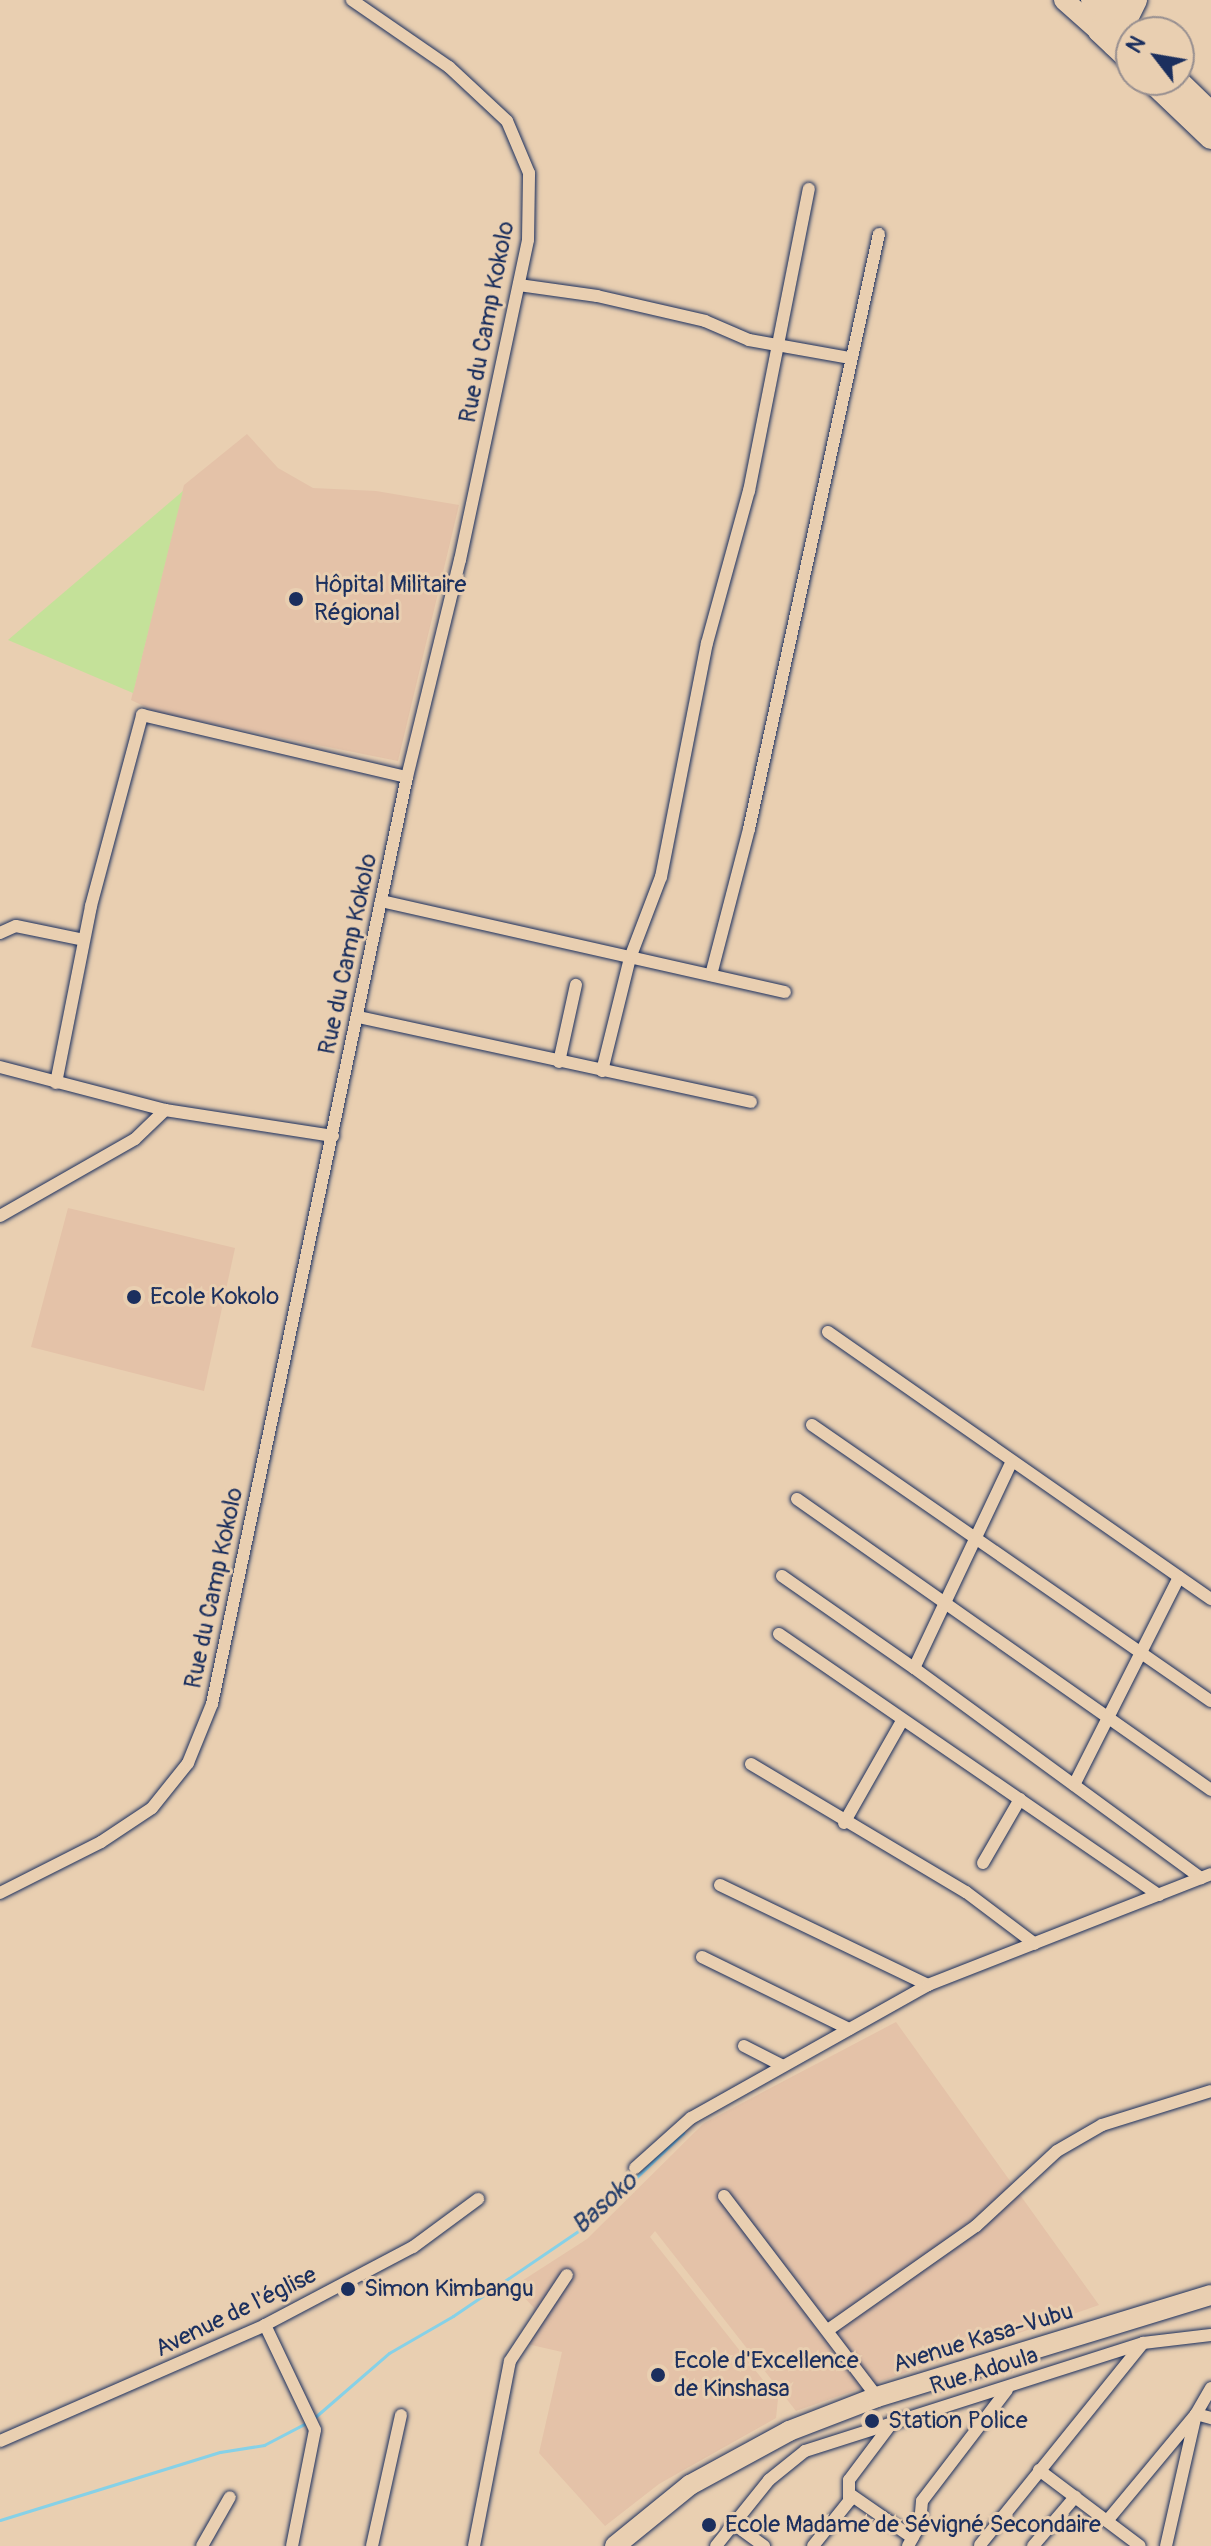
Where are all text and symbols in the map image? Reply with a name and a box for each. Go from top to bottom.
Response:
north arrow [1115,16,1195,96]
text: N [1120,31,1152,58]
street label: Rue du Camp Kokolo [453,219,521,425]
place label: Hôpital Militaire Régional [314,571,466,627]
marker: Hôpital Militaire Régional [285,588,307,610]
street label: Rue du Camp Kokolo [313,851,383,1057]
place label: Ecole Kokolo [150,1283,279,1311]
marker: Ecole Kokolo [125,1288,143,1306]
street label: Rue du Camp Kokolo [179,1485,249,1691]
water label: Basoko [566,2167,644,2241]
street label: Avenue de l'église [151,2261,321,2363]
place label: Simon Kimbangu [364,2275,534,2303]
marker: Simon Kimbangu [339,2280,357,2298]
street label: Avenue Kasa-Vubu [889,2297,1077,2379]
street label: Rue Adoula [926,2341,1042,2401]
place label: Ecole d'Excellence de Kinshasa [674,2347,859,2403]
marker: Ecole d'Excellence de Kinshasa [649,2366,667,2384]
place label: Station Police [888,2407,1028,2435]
marker: Station Police [863,2412,881,2430]
place label: Ecole Madame de Sévigné Secondaire [725,2511,1101,2539]
marker: Ecole Madame de Sévigné Secondaire [700,2516,718,2534]

